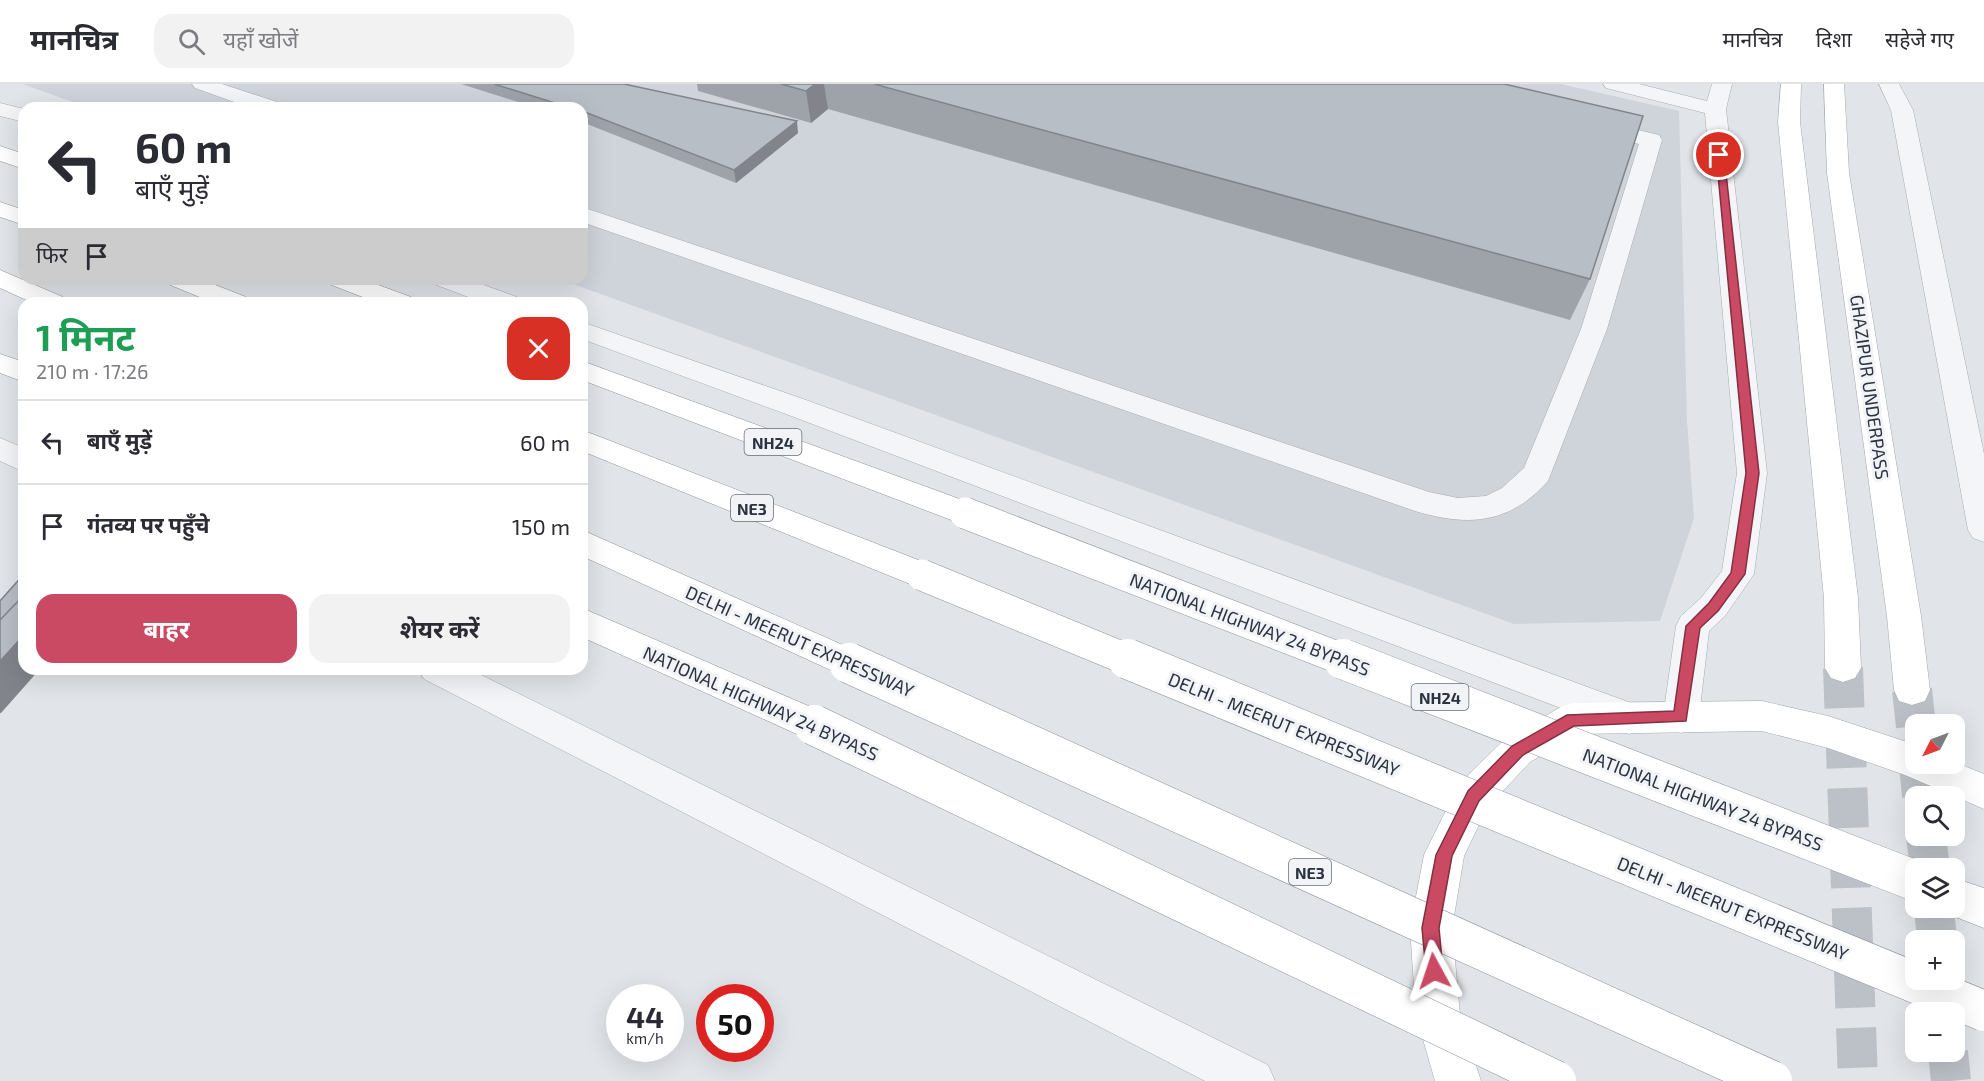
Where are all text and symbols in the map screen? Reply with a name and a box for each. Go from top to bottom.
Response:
search box [154,14,574,68]
text: मानचित्र [30,22,118,56]
icon: search [175,25,208,58]
text: यहाँ खोजें [223,26,298,52]
text: मानचित्र [1723,26,1783,51]
text: दिशा [1816,26,1852,51]
text: सहेजे गए [1885,26,1954,51]
text: 60 m [135,121,232,171]
icon: left [36,126,114,204]
pin [1693,129,1744,180]
icon: arrive [1702,138,1735,171]
text: बाएँ मुड़ें [135,172,209,204]
icon: arrive [80,240,113,273]
text: फिर [36,241,68,267]
street label: GHAZIPUR UNDERPASS [1846,293,1894,481]
text: 1 मिनट [36,315,135,358]
button: close [507,317,570,380]
text: 210 m · 17:26 [36,359,148,383]
icon: left [36,426,69,459]
text: बाएँ मुड़ें [87,427,152,453]
text: 60 m [520,429,570,455]
road number: NH24 [744,429,802,455]
road number: NE3 [731,495,773,521]
icon: arrive [36,510,69,543]
text: गंतव्य पर पहुँचे [87,511,210,537]
text: 150 m [512,513,570,539]
street label: NATIONAL HIGHWAY 24 BYPASS [1127,568,1373,680]
street label: DELHI - MEERUT EXPRESSWAY [682,581,918,702]
button: बाहर [36,594,297,663]
button: शेयर करें [309,594,570,663]
street label: NATIONAL HIGHWAY 24 BYPASS [640,641,882,765]
street label: DELHI - MEERUT EXPRESSWAY [1165,667,1404,781]
road number: NH24 [1412,684,1468,710]
north arrow [1905,714,1965,774]
map controls [1905,714,1965,1062]
street label: NATIONAL HIGHWAY 24 BYPASS [1580,743,1826,855]
button: search [1905,786,1965,846]
street label: DELHI - MEERUT EXPRESSWAY [1614,851,1853,965]
button: layers [1905,858,1965,918]
road number: NE3 [1289,859,1331,885]
button: + [1905,930,1965,990]
position arrow [1402,939,1466,1003]
speed limit sign: 50 [696,984,774,1062]
text: 44 [626,998,664,1034]
button: − [1905,1002,1965,1062]
text: km/h [626,1029,664,1047]

